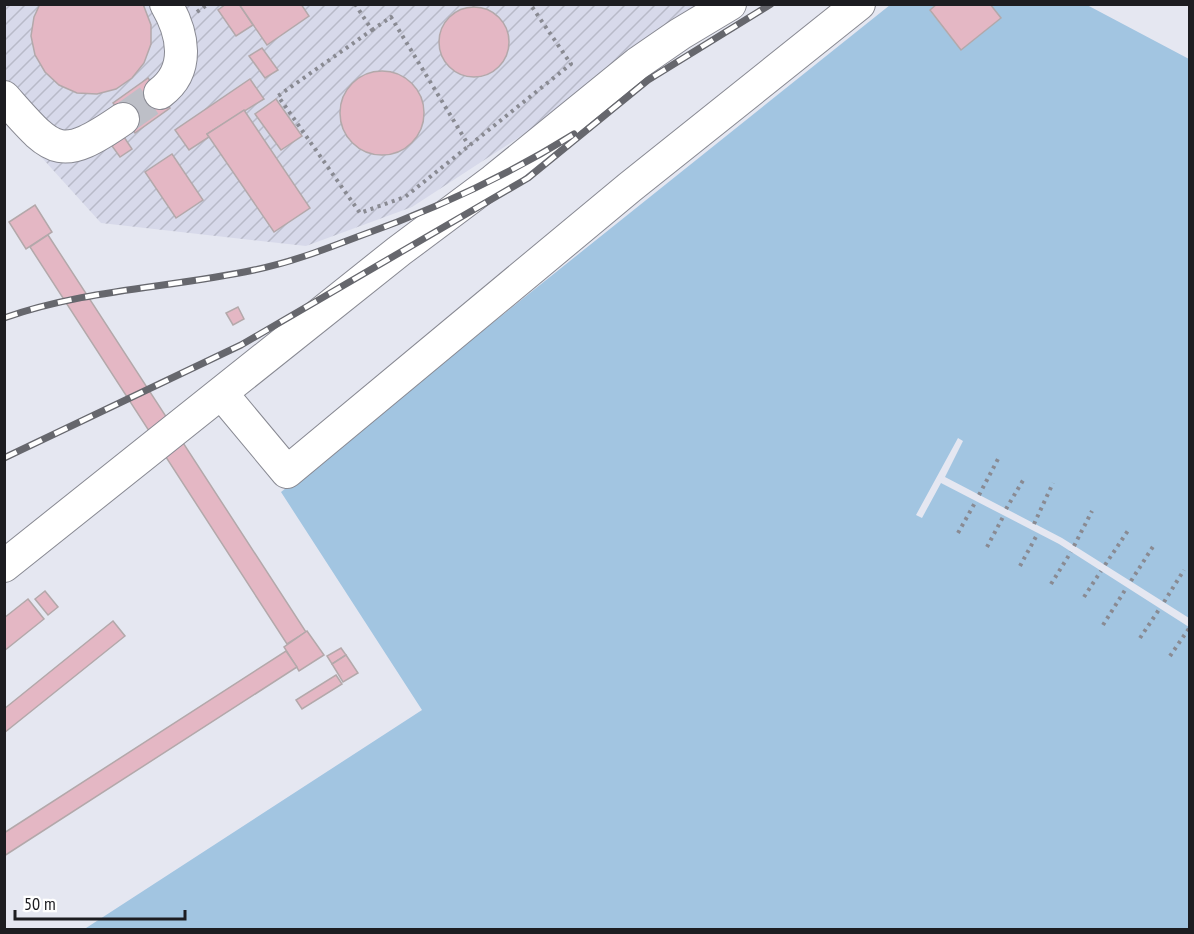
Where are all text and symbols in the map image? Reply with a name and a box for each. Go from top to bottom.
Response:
scale bar [15,883,184,921]
text: 50 m [24,892,56,915]

